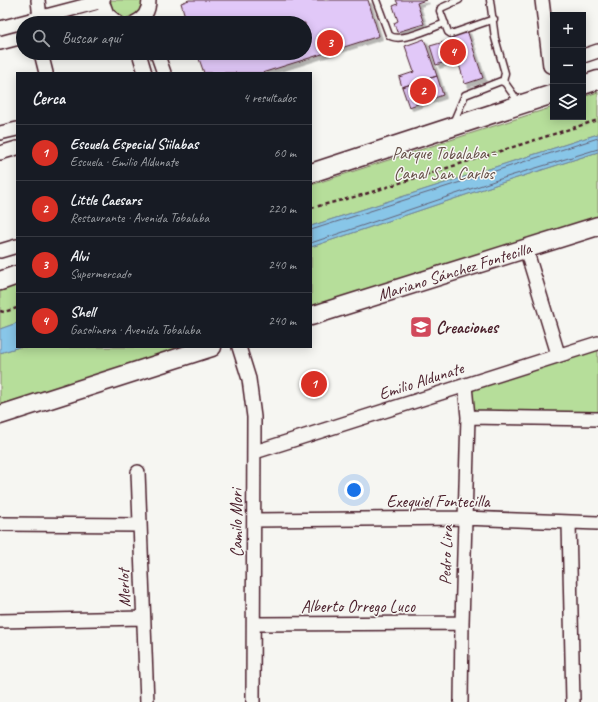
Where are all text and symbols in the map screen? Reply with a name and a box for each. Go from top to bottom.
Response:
map controls [550,12,586,120]
button: + [550,12,586,48]
search box [16,16,312,60]
icon: search [30,27,52,49]
pin: 3 [317,28,343,58]
text: Buscar aquí [62,29,121,48]
pin: 4 [440,37,466,67]
button: − [550,48,586,84]
pin: 2 [410,76,436,106]
button: layers [550,84,586,120]
text: Cerca [32,88,65,109]
text: 4 resultados [243,90,296,106]
text: Escuela Especial Siilabas [70,135,198,154]
park label: Parque Tobalaba - Canal San Carlos [392,143,497,184]
text: 1 [42,145,48,161]
text: 60 m [274,145,296,161]
text: Escuela · Emilio Aldunate [70,154,178,170]
text: Little Caesars [70,191,141,210]
text: 2 [42,201,48,217]
text: 220 m [268,201,296,217]
text: Restaurante · Avenida Tobalaba [70,210,209,226]
street label: Mariano Sánchez Fontecilla [375,237,535,305]
text: Alvi [70,247,88,266]
text: 3 [42,257,48,273]
text: 240 m [268,257,296,273]
text: Supermercado [70,266,131,282]
text: Shell [70,303,95,322]
text: 4 [42,313,48,329]
text: 240 m [268,313,296,329]
school or university icon: Creaciones [408,314,434,340]
place label: Creaciones [436,317,500,338]
text: Gasolinera · Avenida Tobalaba [70,322,200,338]
street label: Emilio Aldunate [376,357,467,405]
pin: 1 [301,369,327,399]
your location [344,480,364,500]
street label: Camilo Mori [226,487,247,557]
street label: Exequiel Fontecilla [386,491,491,512]
street label: Pedro Lira [434,523,458,585]
street label: Merlot [113,566,135,608]
street label: Alberto Orrego Luco [301,596,416,617]

